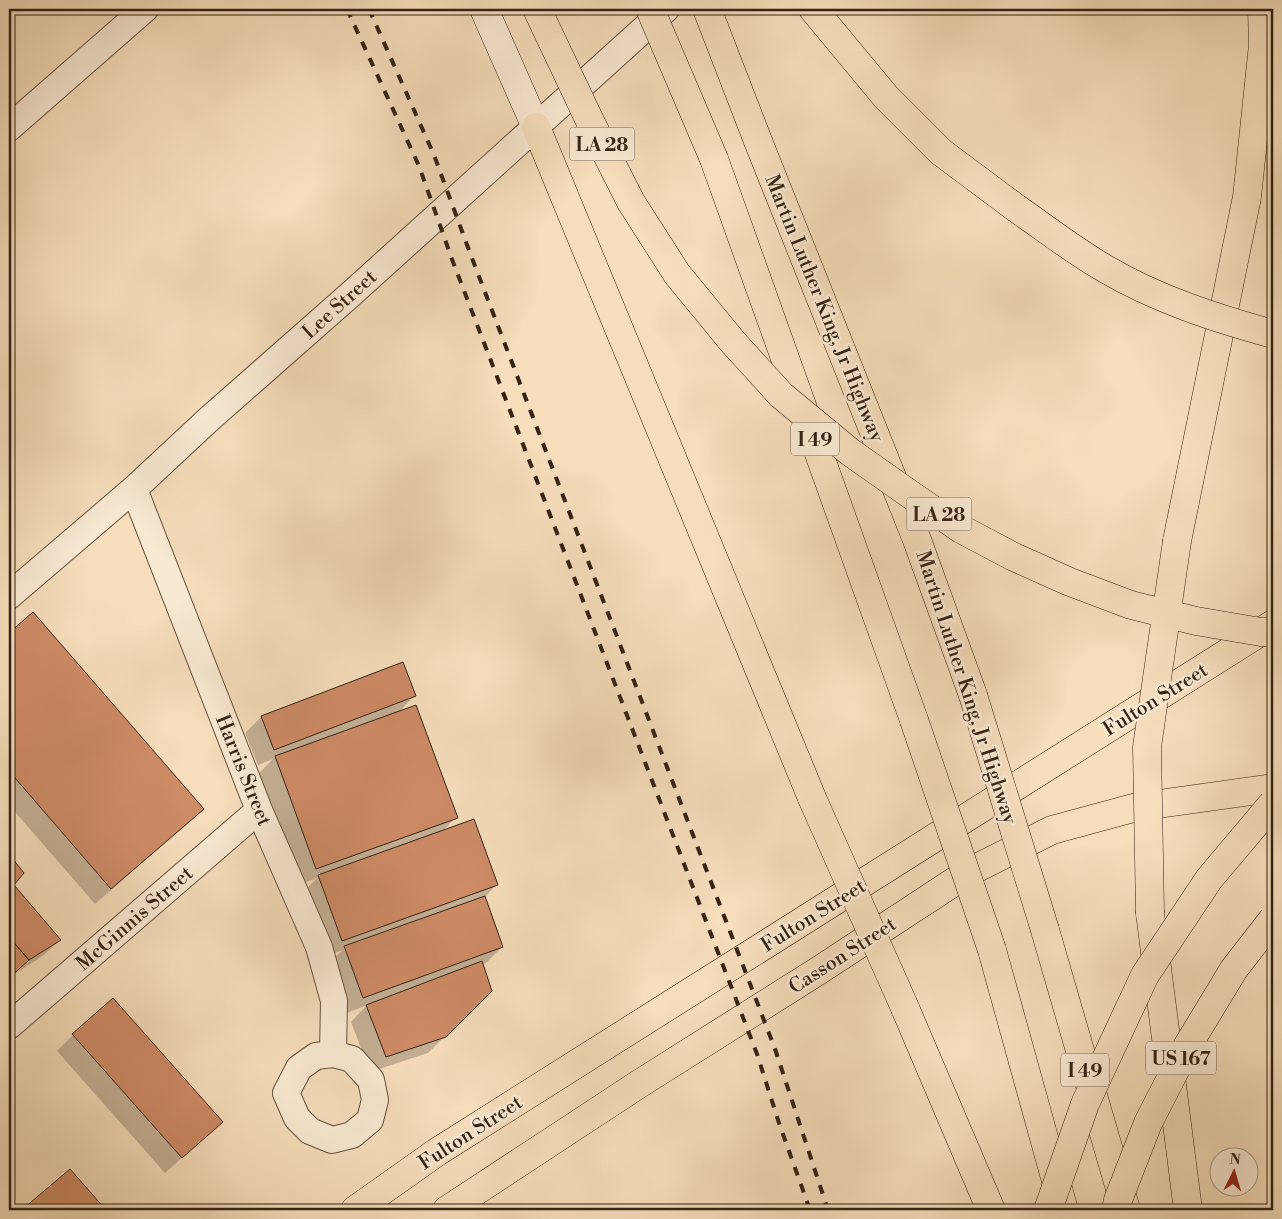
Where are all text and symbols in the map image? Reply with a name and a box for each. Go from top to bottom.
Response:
road number: LA 28 [570,128,634,160]
street label: Martin Luther King, Jr Highway [758,171,889,446]
street label: Lee Street [297,265,383,345]
road number: I 49 [791,422,839,456]
road number: LA 28 [906,498,972,530]
street label: Martin Luther King, Jr Highway [910,548,1022,828]
street label: Fulton Street [1099,658,1213,742]
street label: Harris Street [209,711,276,830]
street label: McGinnis Street [71,862,199,977]
street label: Fulton Street [757,874,871,958]
street label: Casson Street [784,912,901,1000]
road number: US 167 [1146,1042,1216,1074]
road number: I 49 [1061,1054,1109,1086]
street label: Fulton Street [414,1090,527,1176]
north arrow [1210,1146,1260,1196]
text: N [1229,1151,1241,1169]

